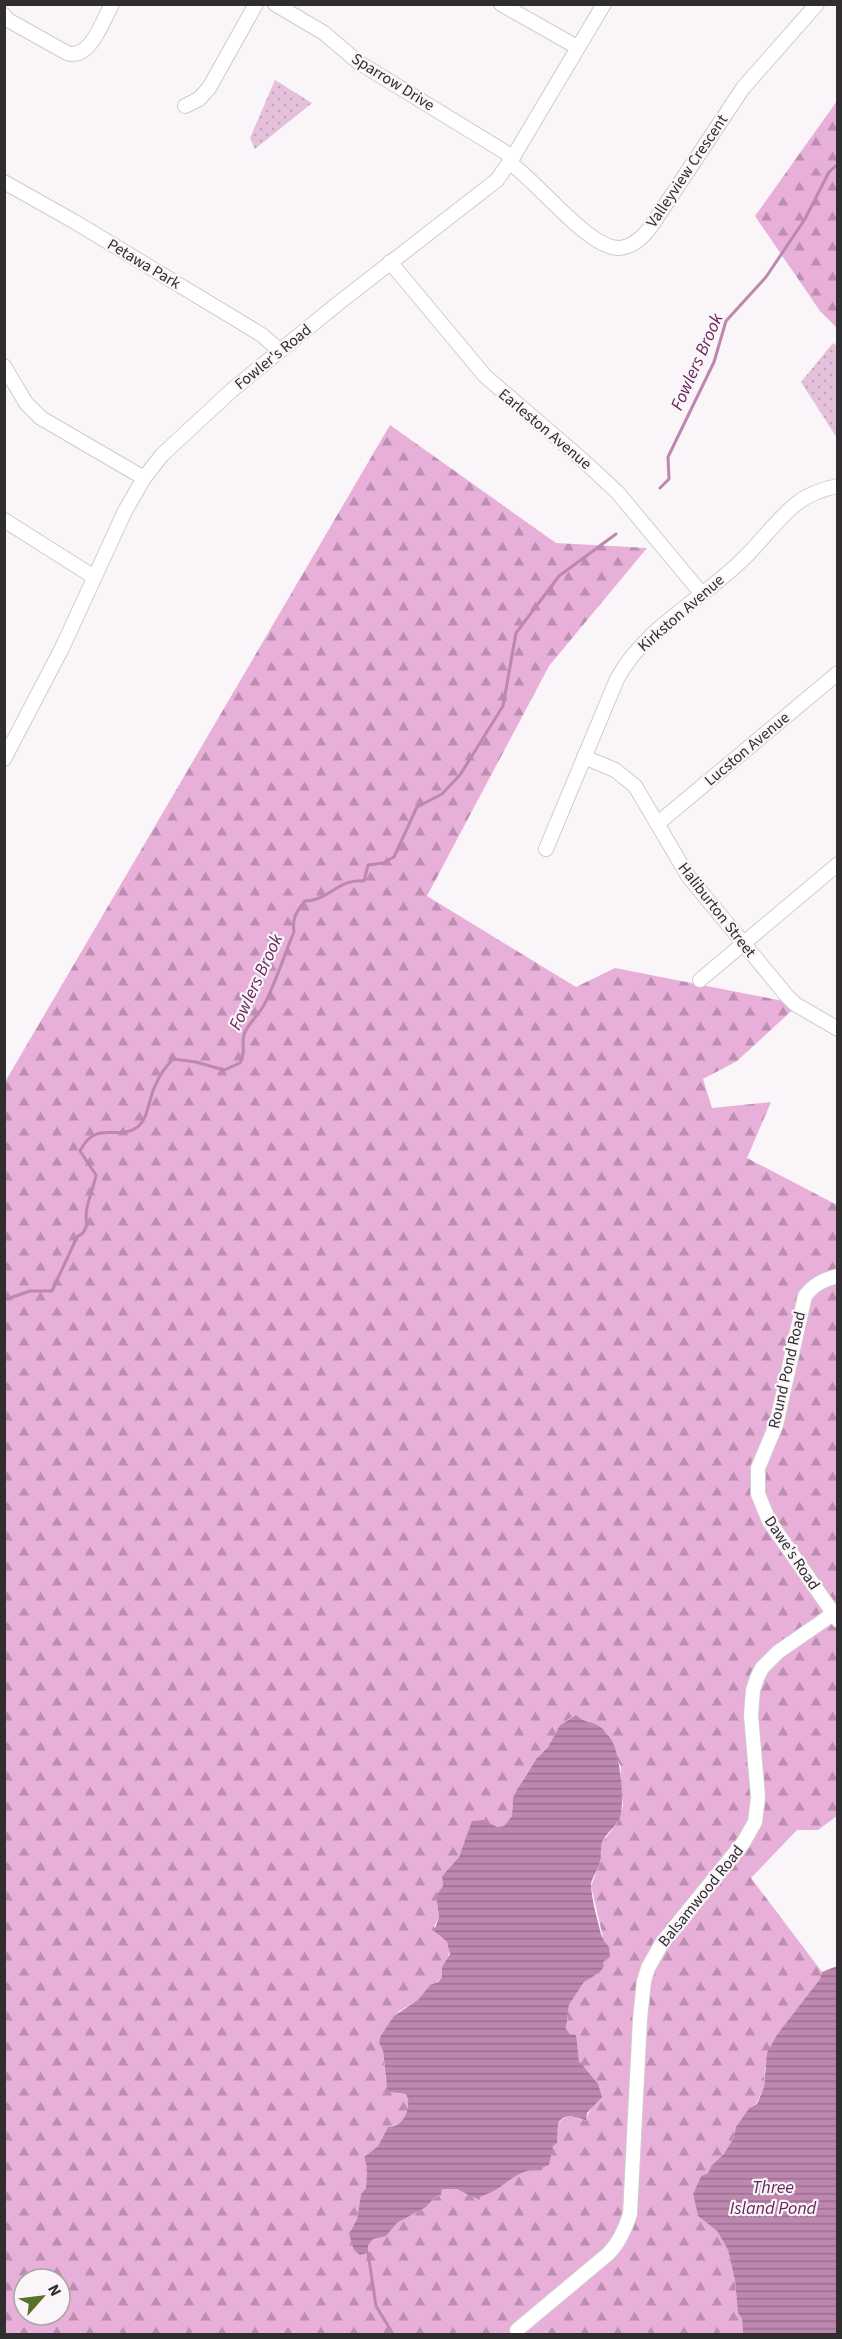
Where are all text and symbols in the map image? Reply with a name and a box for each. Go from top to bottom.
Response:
street label: Sparrow Drive [347,48,439,116]
street label: Valleyview Crescent [641,110,733,232]
street label: Petawa Park [103,233,185,295]
water label: Fowlers Brook [665,309,730,414]
street label: Fowler's Road [230,319,316,395]
street label: Earleston Avenue [494,383,596,475]
street label: Kirkston Avenue [633,569,729,657]
street label: Lucston Avenue [700,707,794,791]
street label: Haliburton Street [673,858,762,963]
water label: Fowlers Brook [223,929,289,1034]
street label: Round Pond Road [763,1309,811,1431]
street label: Dawe's Road [759,1512,825,1594]
street label: Balsamwood Road [653,1841,749,1951]
water label: Three Island Pond [730,2175,817,2221]
north arrow [12,2267,72,2327]
text: N [42,2281,67,2300]

